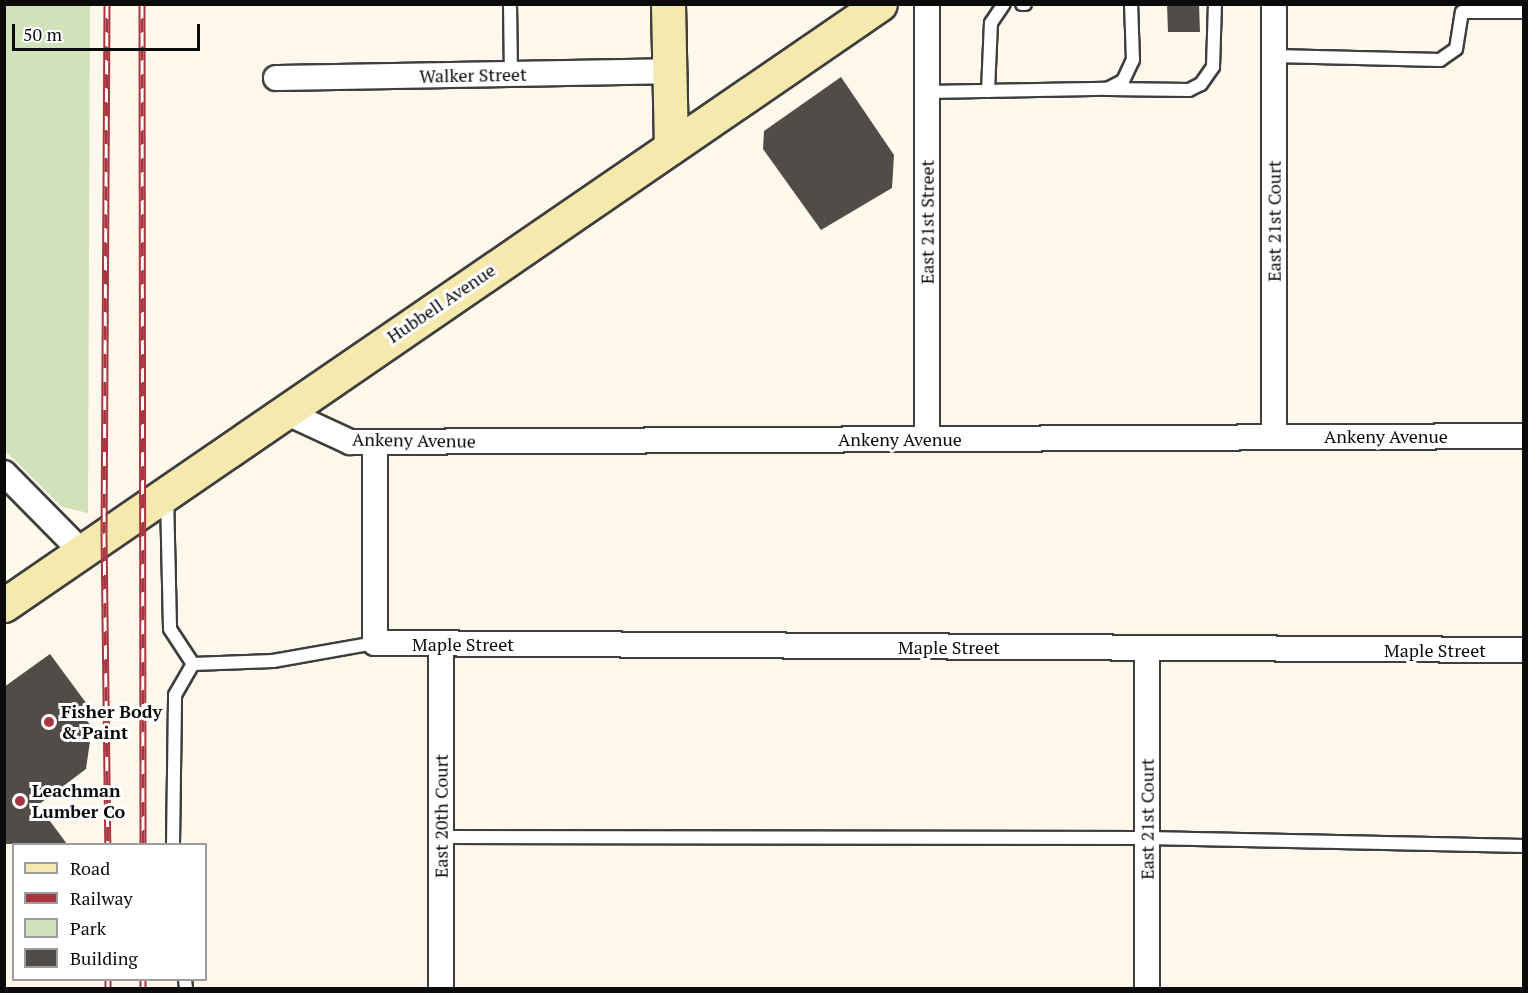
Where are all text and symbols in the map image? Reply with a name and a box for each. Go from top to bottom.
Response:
scale bar [15,12,202,50]
text: 50 m [23,22,62,46]
street label: Walker Street [419,63,527,87]
street label: East 21st Street [916,160,938,284]
street label: East 21st Court [1263,160,1285,282]
street label: Hubbell Avenue [383,259,499,347]
street label: Ankeny Avenue [1324,425,1448,447]
street label: Ankeny Avenue [352,428,476,452]
street label: Ankeny Avenue [838,428,962,450]
street label: Maple Street [412,633,514,655]
street label: Maple Street [898,636,1000,658]
street label: Maple Street [1384,639,1486,661]
place label: Fisher Body & Paint [61,701,162,744]
marker: Fisher Body & Paint [42,715,56,729]
street label: East 20th Court [430,754,452,878]
street label: East 21st Court [1136,758,1158,880]
place label: Leachman Lumber Co [32,780,125,822]
marker: Leachman Lumber Co [13,794,27,808]
legend [12,843,207,981]
text: Road [70,856,110,880]
text: Railway [70,886,133,910]
text: Park [70,916,106,940]
text: Building [70,946,138,970]

